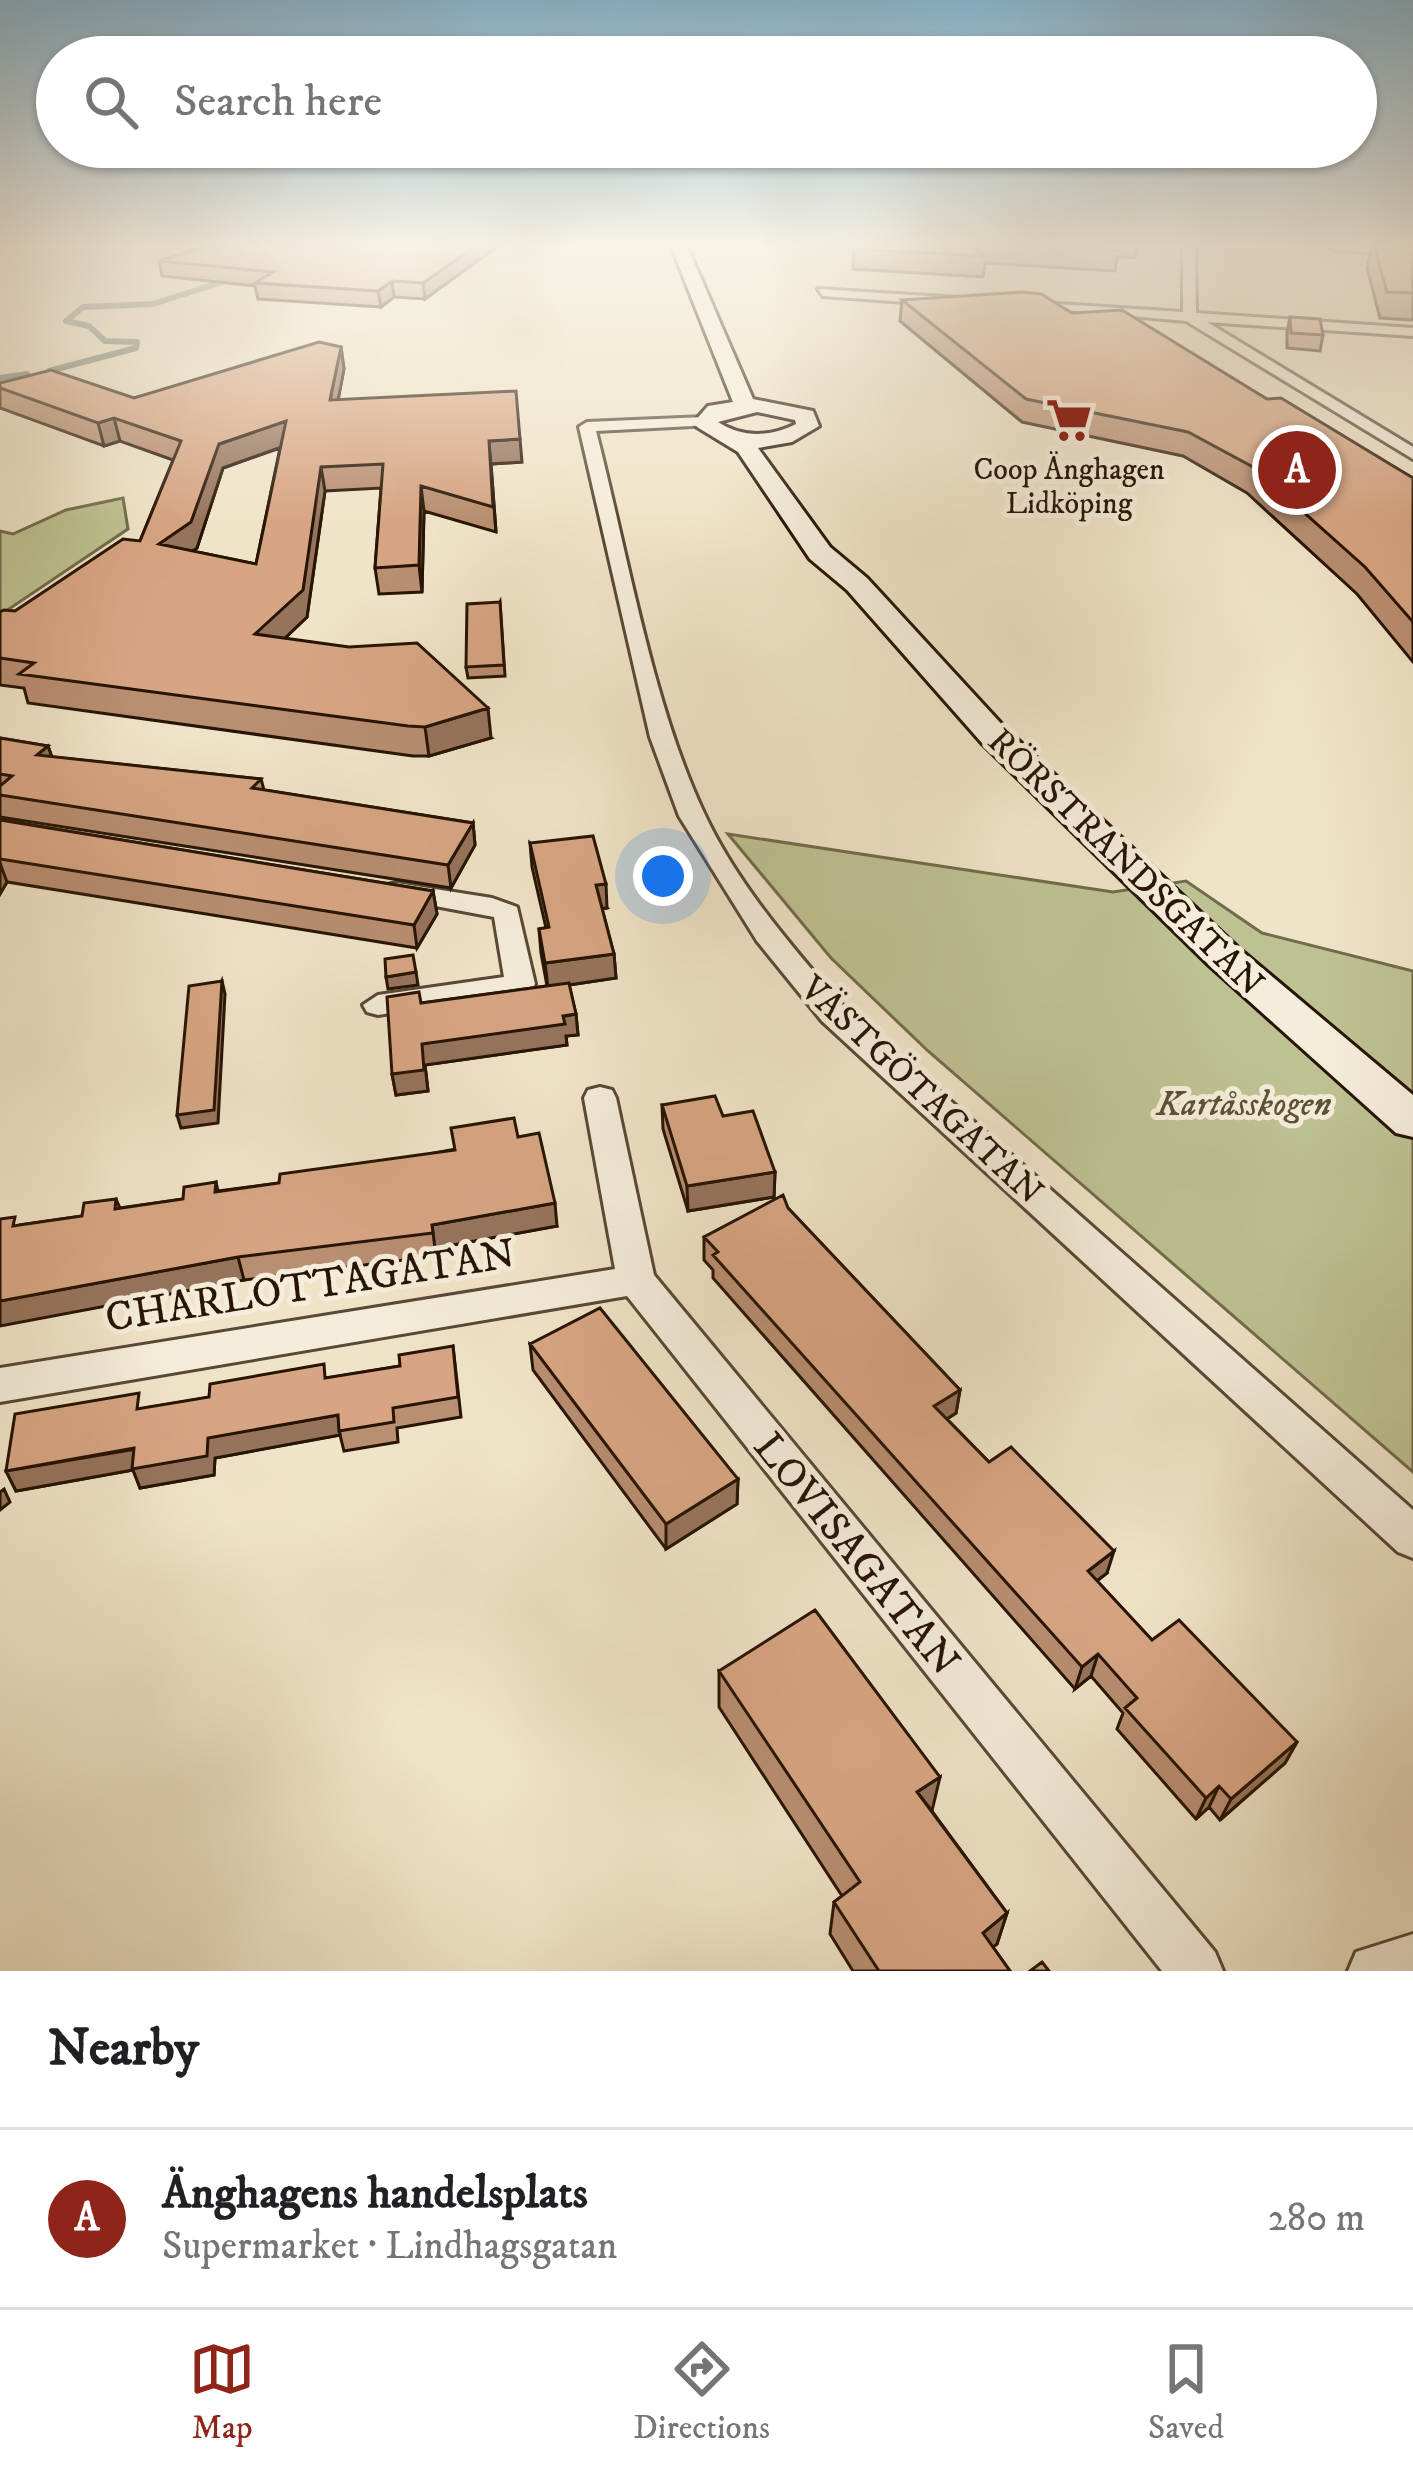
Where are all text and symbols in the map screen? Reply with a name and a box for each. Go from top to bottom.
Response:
search box [36,36,1377,168]
icon: search [78,69,144,135]
text: Search here [174,74,382,130]
supermarket icon: Coop Änghagen Lidköping [1044,395,1094,445]
pin: A [1258,425,1336,515]
place label: Coop Änghagen Lidköping [973,451,1165,523]
street label: RÖRSTRANDSGATAN [978,719,1273,1006]
your location [633,846,693,906]
street label: VÄSTGÖTAGATAN [790,966,1052,1215]
park label: Kartåsskogen [1154,1082,1332,1127]
street label: CHARLOTTAGATAN [102,1229,519,1345]
street label: LOVISAGATAN [741,1422,970,1687]
text: Nearby [48,2017,199,2081]
text: Änghagens handelsplats [162,2166,588,2222]
text: A [75,2194,99,2243]
text: 280 m [1268,2194,1365,2243]
text: Supermarket · Lindhagsgatan [162,2222,617,2271]
tab: Map [189,2336,255,2449]
tab: Directions [633,2336,770,2449]
tab: Saved [1148,2336,1224,2449]

